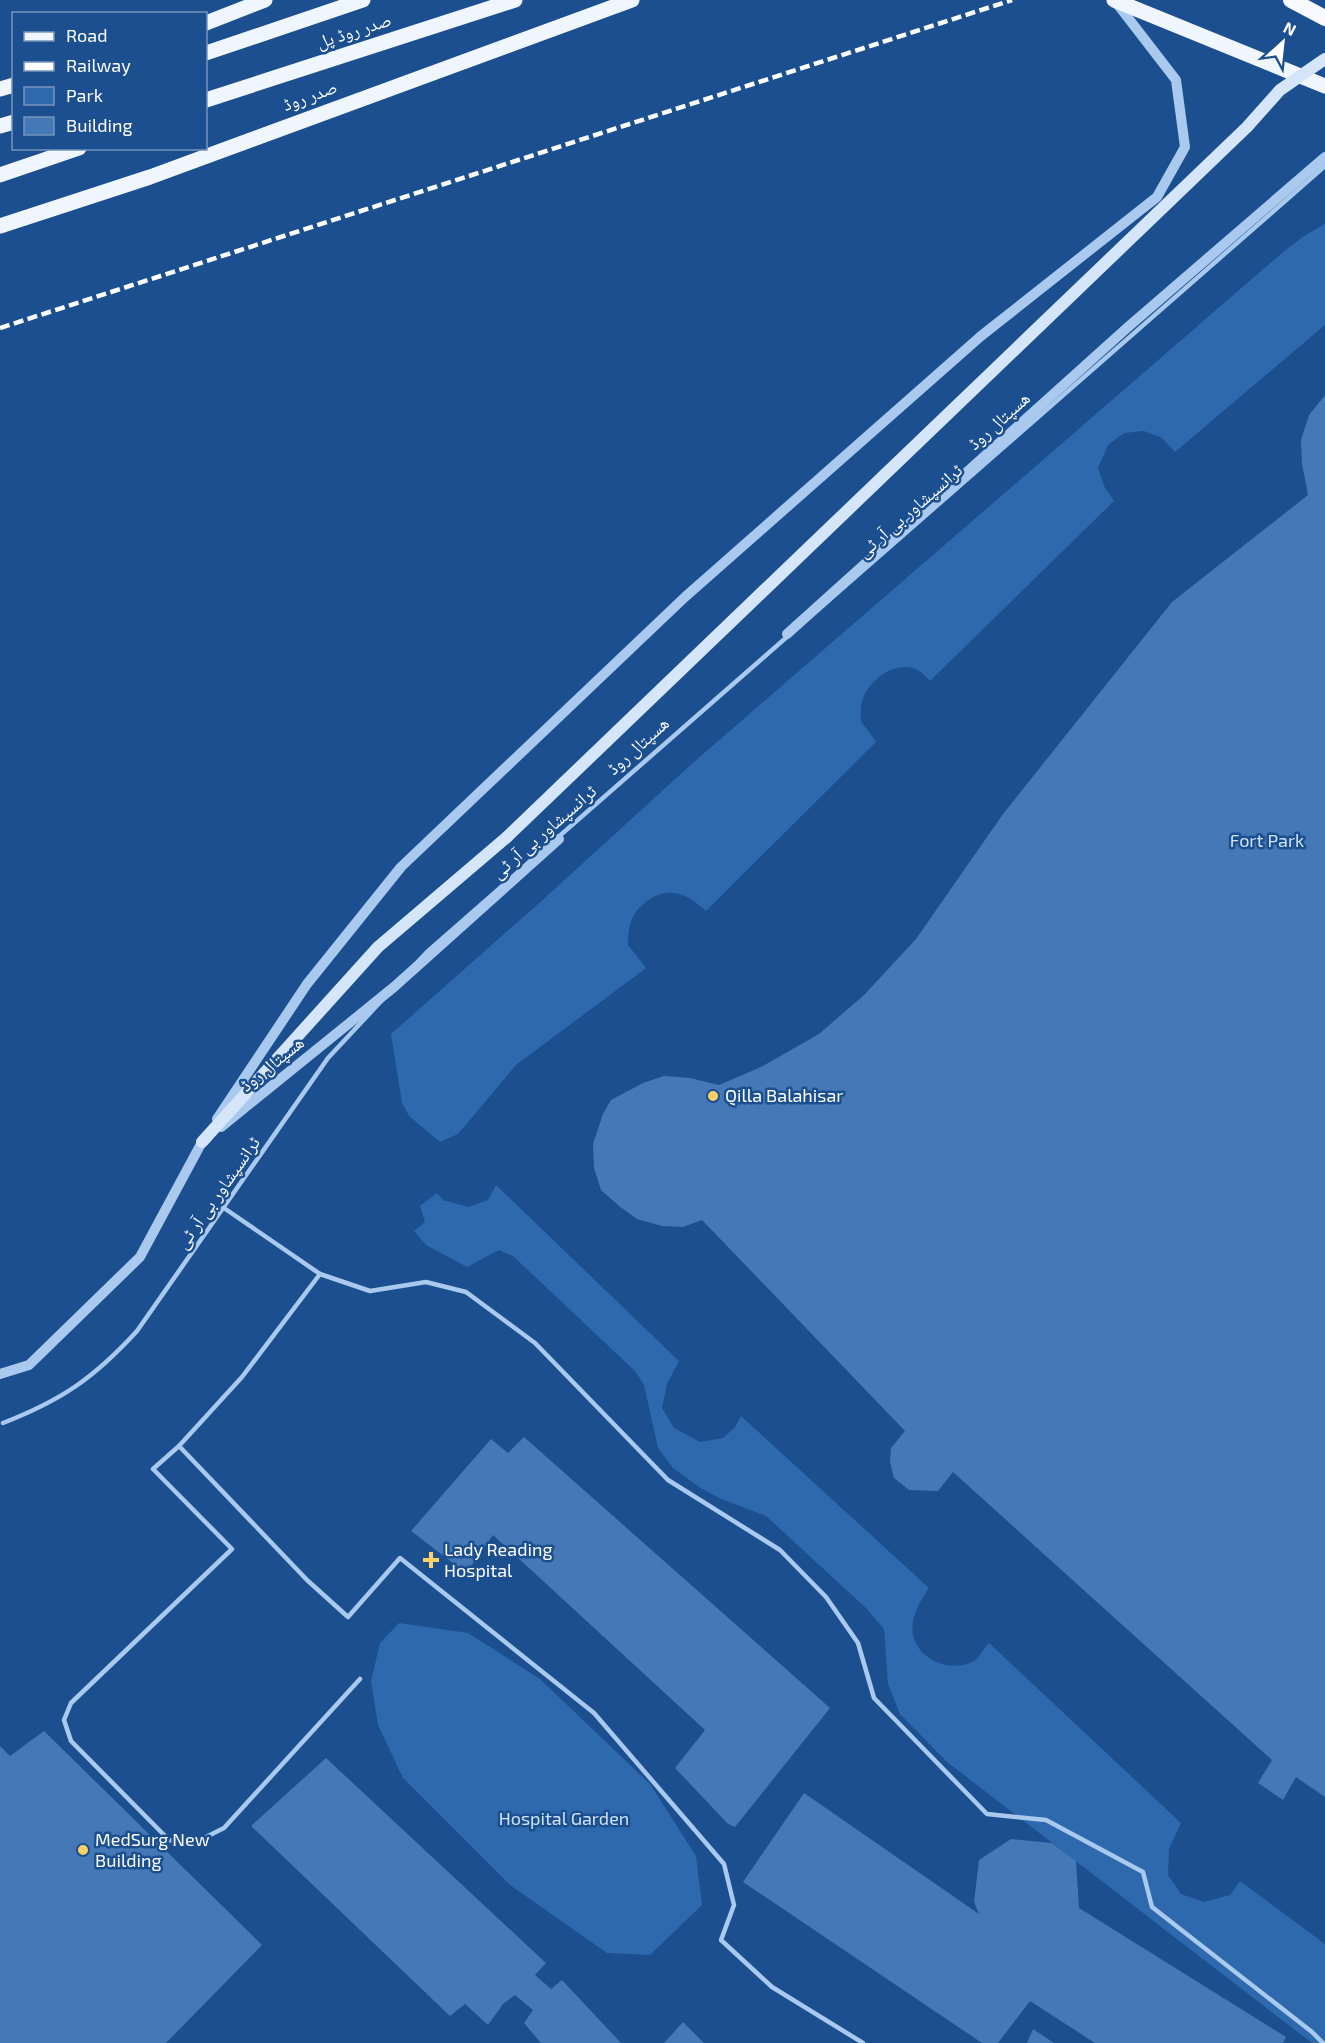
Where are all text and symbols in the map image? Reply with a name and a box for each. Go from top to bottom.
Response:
street label: صدر روڈ پل [314,8,394,54]
legend [12,12,207,150]
north arrow [1253,12,1313,72]
text: N [1281,17,1300,39]
text: Road [66,24,107,46]
text: Railway [66,54,131,76]
street label: صدر روڈ [279,75,340,115]
text: Park [66,84,103,106]
text: Building [66,114,133,136]
street label: ھسپتال روڈ [963,387,1035,455]
street label: ٹرانسپشاور بی آر ٹی [852,459,967,563]
street label: ھسپتال روڈ [602,712,674,780]
street label: ٹرانسپشاور بی آر ٹی [486,780,601,884]
park label: Fort Park [1230,829,1304,851]
street label: ھسپتال روڈ [235,1031,309,1097]
place label: Qilla Balahisar [725,1084,844,1106]
marker: Qilla Balahisar [706,1089,720,1103]
street label: ٹرانسپشاور بی آر ٹی [170,1132,265,1253]
place label: Lady Reading Hospital [444,1538,552,1581]
marker: Lady Reading Hospital [422,1551,440,1569]
park label: Hospital Garden [499,1807,629,1829]
place label: MedSurg New Building [95,1828,210,1871]
marker: MedSurg New Building [76,1843,90,1857]

